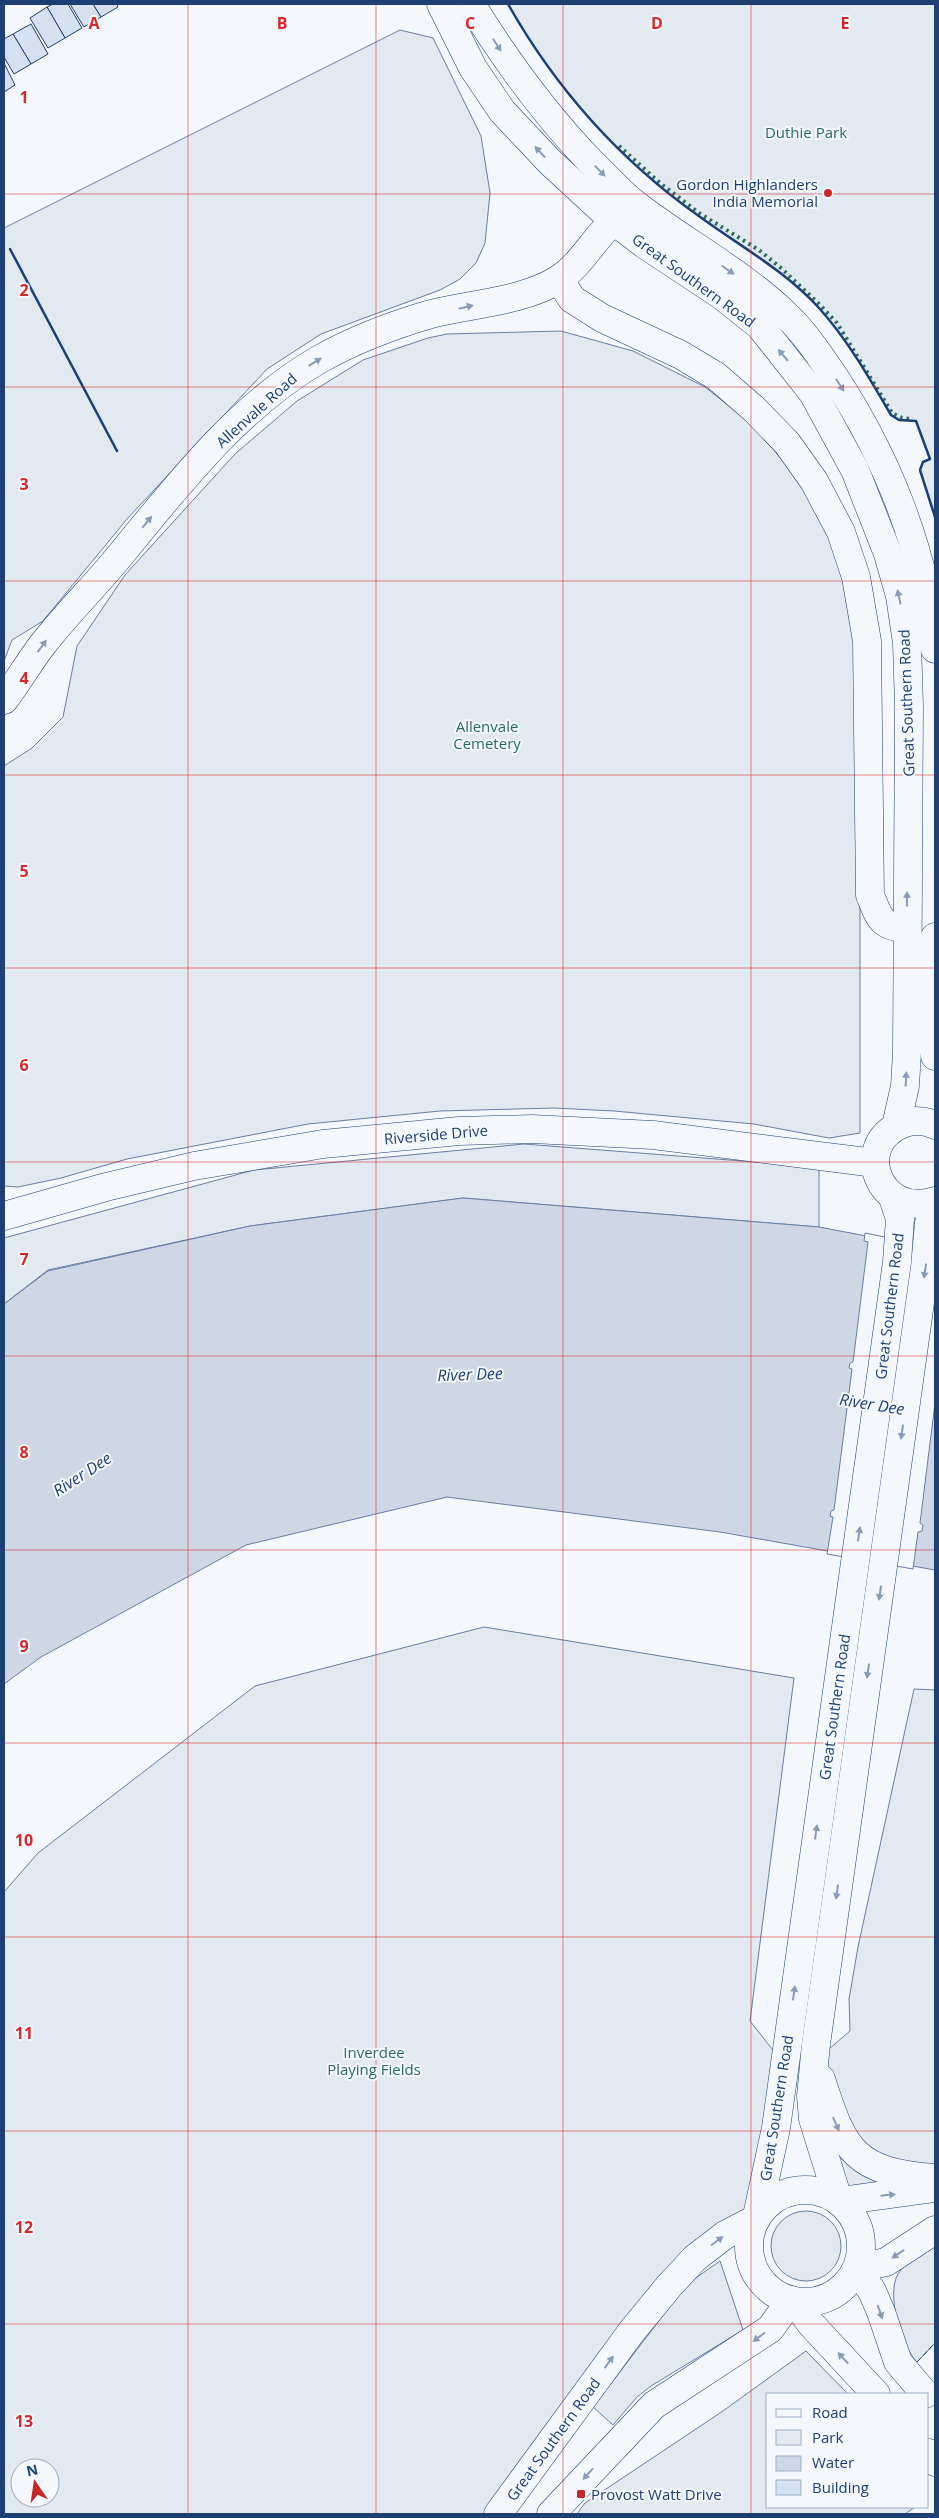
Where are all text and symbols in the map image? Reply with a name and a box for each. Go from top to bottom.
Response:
text: A [88,12,100,34]
text: B [277,12,287,34]
text: C [465,12,475,34]
text: D [651,12,663,34]
text: E [841,12,850,34]
one-way arrow [492,39,502,52]
text: 1 [19,86,29,108]
park label: Duthie Park [765,122,847,142]
one-way arrow [534,146,546,158]
one-way arrow [594,164,606,176]
place label: Gordon Highlanders India Memorial [676,174,818,211]
marker: Gordon Highlanders India Memorial [822,187,834,199]
street label: Great Southern Road [628,229,760,331]
one-way arrow [721,265,735,275]
text: 2 [19,279,29,301]
one-way arrow [459,302,475,310]
one-way arrow [778,349,789,362]
one-way arrow [308,358,321,367]
street label: Allenvale Road [211,368,301,452]
one-way arrow [835,379,844,392]
text: 3 [19,473,29,495]
one-way arrow [142,516,153,529]
one-way arrow [895,589,903,605]
street label: Great Southern Road [893,629,919,777]
one-way arrow [37,639,47,653]
text: 4 [19,667,29,689]
park label: Allenvale Cemetery [453,716,521,753]
text: 5 [19,860,29,882]
one-way arrow [903,891,911,907]
text: 6 [19,1054,29,1076]
one-way arrow [902,1071,910,1087]
street label: Riverside Drive [383,1119,489,1149]
street label: Great Southern Road [870,1232,908,1380]
text: 7 [19,1248,29,1270]
one-way arrow [921,1264,929,1280]
water label: River Dee [437,1362,503,1386]
water label: River Dee [838,1388,906,1420]
one-way arrow [898,1425,906,1441]
text: 8 [19,1441,29,1463]
water label: River Dee [48,1447,116,1501]
one-way arrow [855,1526,863,1542]
one-way arrow [875,1585,883,1601]
street label: Great Southern Road [814,1633,854,1781]
text: 9 [19,1635,29,1657]
one-way arrow [864,1663,872,1679]
one-way arrow [812,1823,820,1839]
text: 10 [15,1829,33,1851]
one-way arrow [833,1884,841,1900]
one-way arrow [790,1984,798,2000]
text: 11 [15,2022,33,2044]
street label: Great Southern Road [755,2034,797,2182]
park label: Inverdee Playing Fields [327,2042,421,2079]
one-way arrow [832,2117,840,2131]
one-way arrow [880,2191,896,2199]
text: 12 [15,2216,33,2238]
one-way arrow [710,2236,723,2247]
one-way arrow [892,2249,905,2259]
one-way arrow [876,2305,884,2320]
one-way arrow [753,2331,766,2342]
one-way arrow [837,2352,849,2364]
one-way arrow [604,2356,615,2369]
street label: Great Southern Road [502,2373,604,2505]
legend [766,2393,929,2508]
text: Road [812,2402,848,2422]
text: 13 [15,2410,33,2432]
text: Park [812,2427,843,2447]
text: Water [812,2452,854,2472]
north arrow [10,2458,60,2508]
text: N [24,2459,40,2480]
one-way arrow [582,2467,594,2479]
text: Building [812,2477,869,2497]
place label: Provost Watt Drive [591,2484,722,2504]
marker: Provost Watt Drive [575,2488,587,2500]

